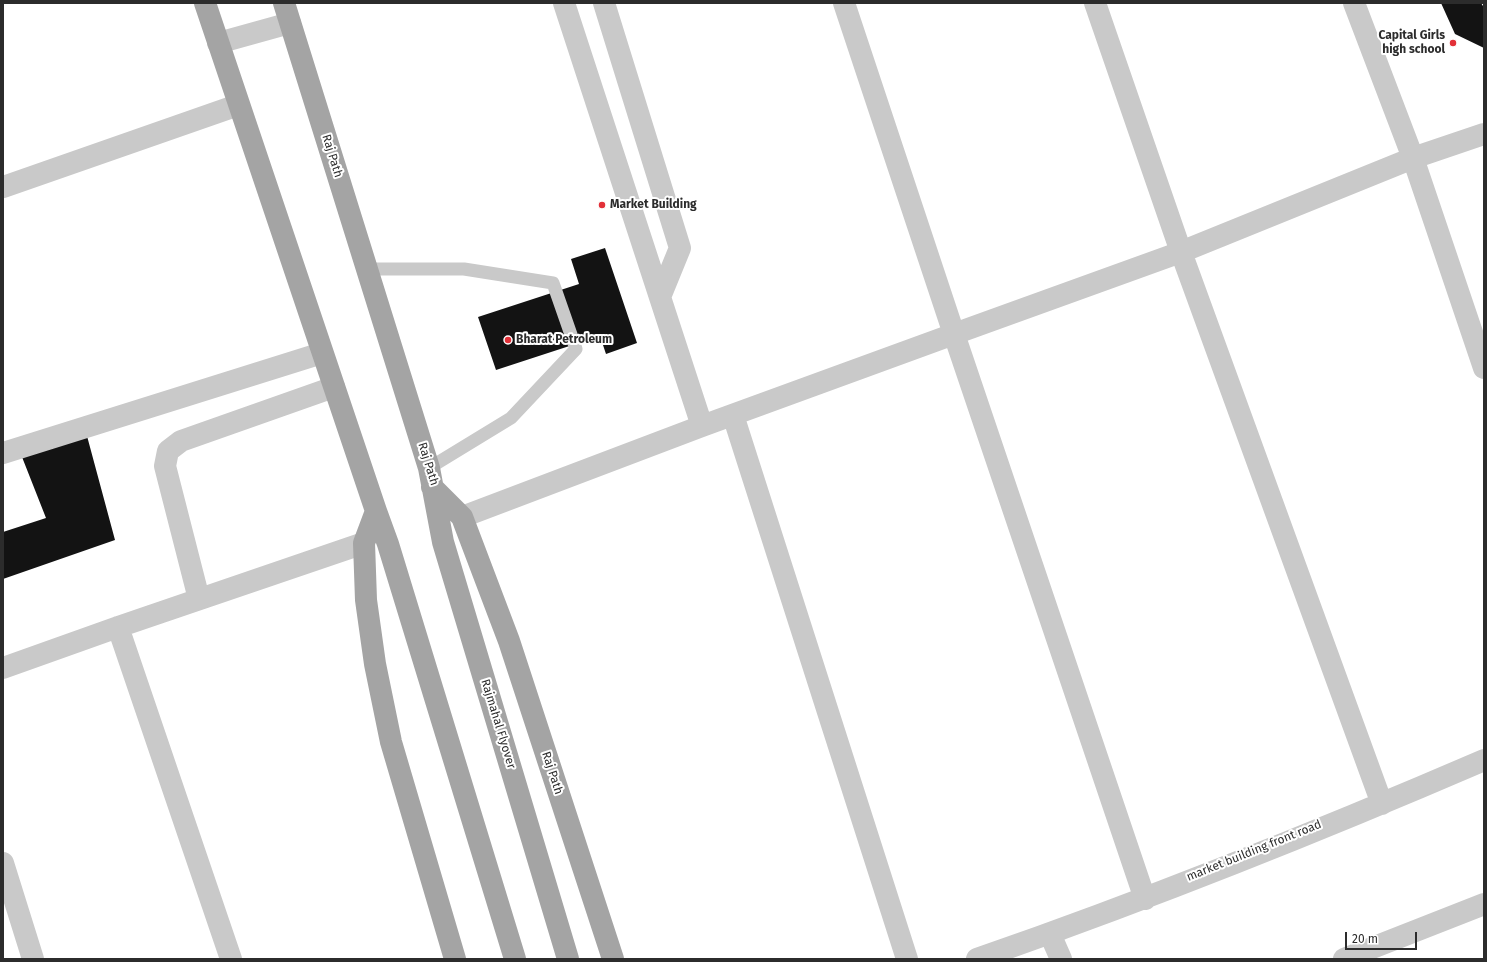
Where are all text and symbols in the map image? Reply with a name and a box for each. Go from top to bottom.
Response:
place label: Capital Girls high school [1378,29,1445,57]
marker: Capital Girls high school [1448,38,1458,48]
street label: Raj Path [319,133,345,179]
place label: Market Building [610,198,697,212]
marker: Market Building [597,200,607,210]
place label: Bharat Petroleum [516,333,612,347]
marker: Bharat Petroleum [503,335,513,345]
street label: Raj Path [415,441,441,487]
street label: Rajmahal Flyover [478,677,518,771]
street label: Raj Path [538,750,566,796]
street label: market building front road [1184,817,1324,885]
scale bar [1347,924,1419,950]
text: 20 m [1352,932,1378,946]

